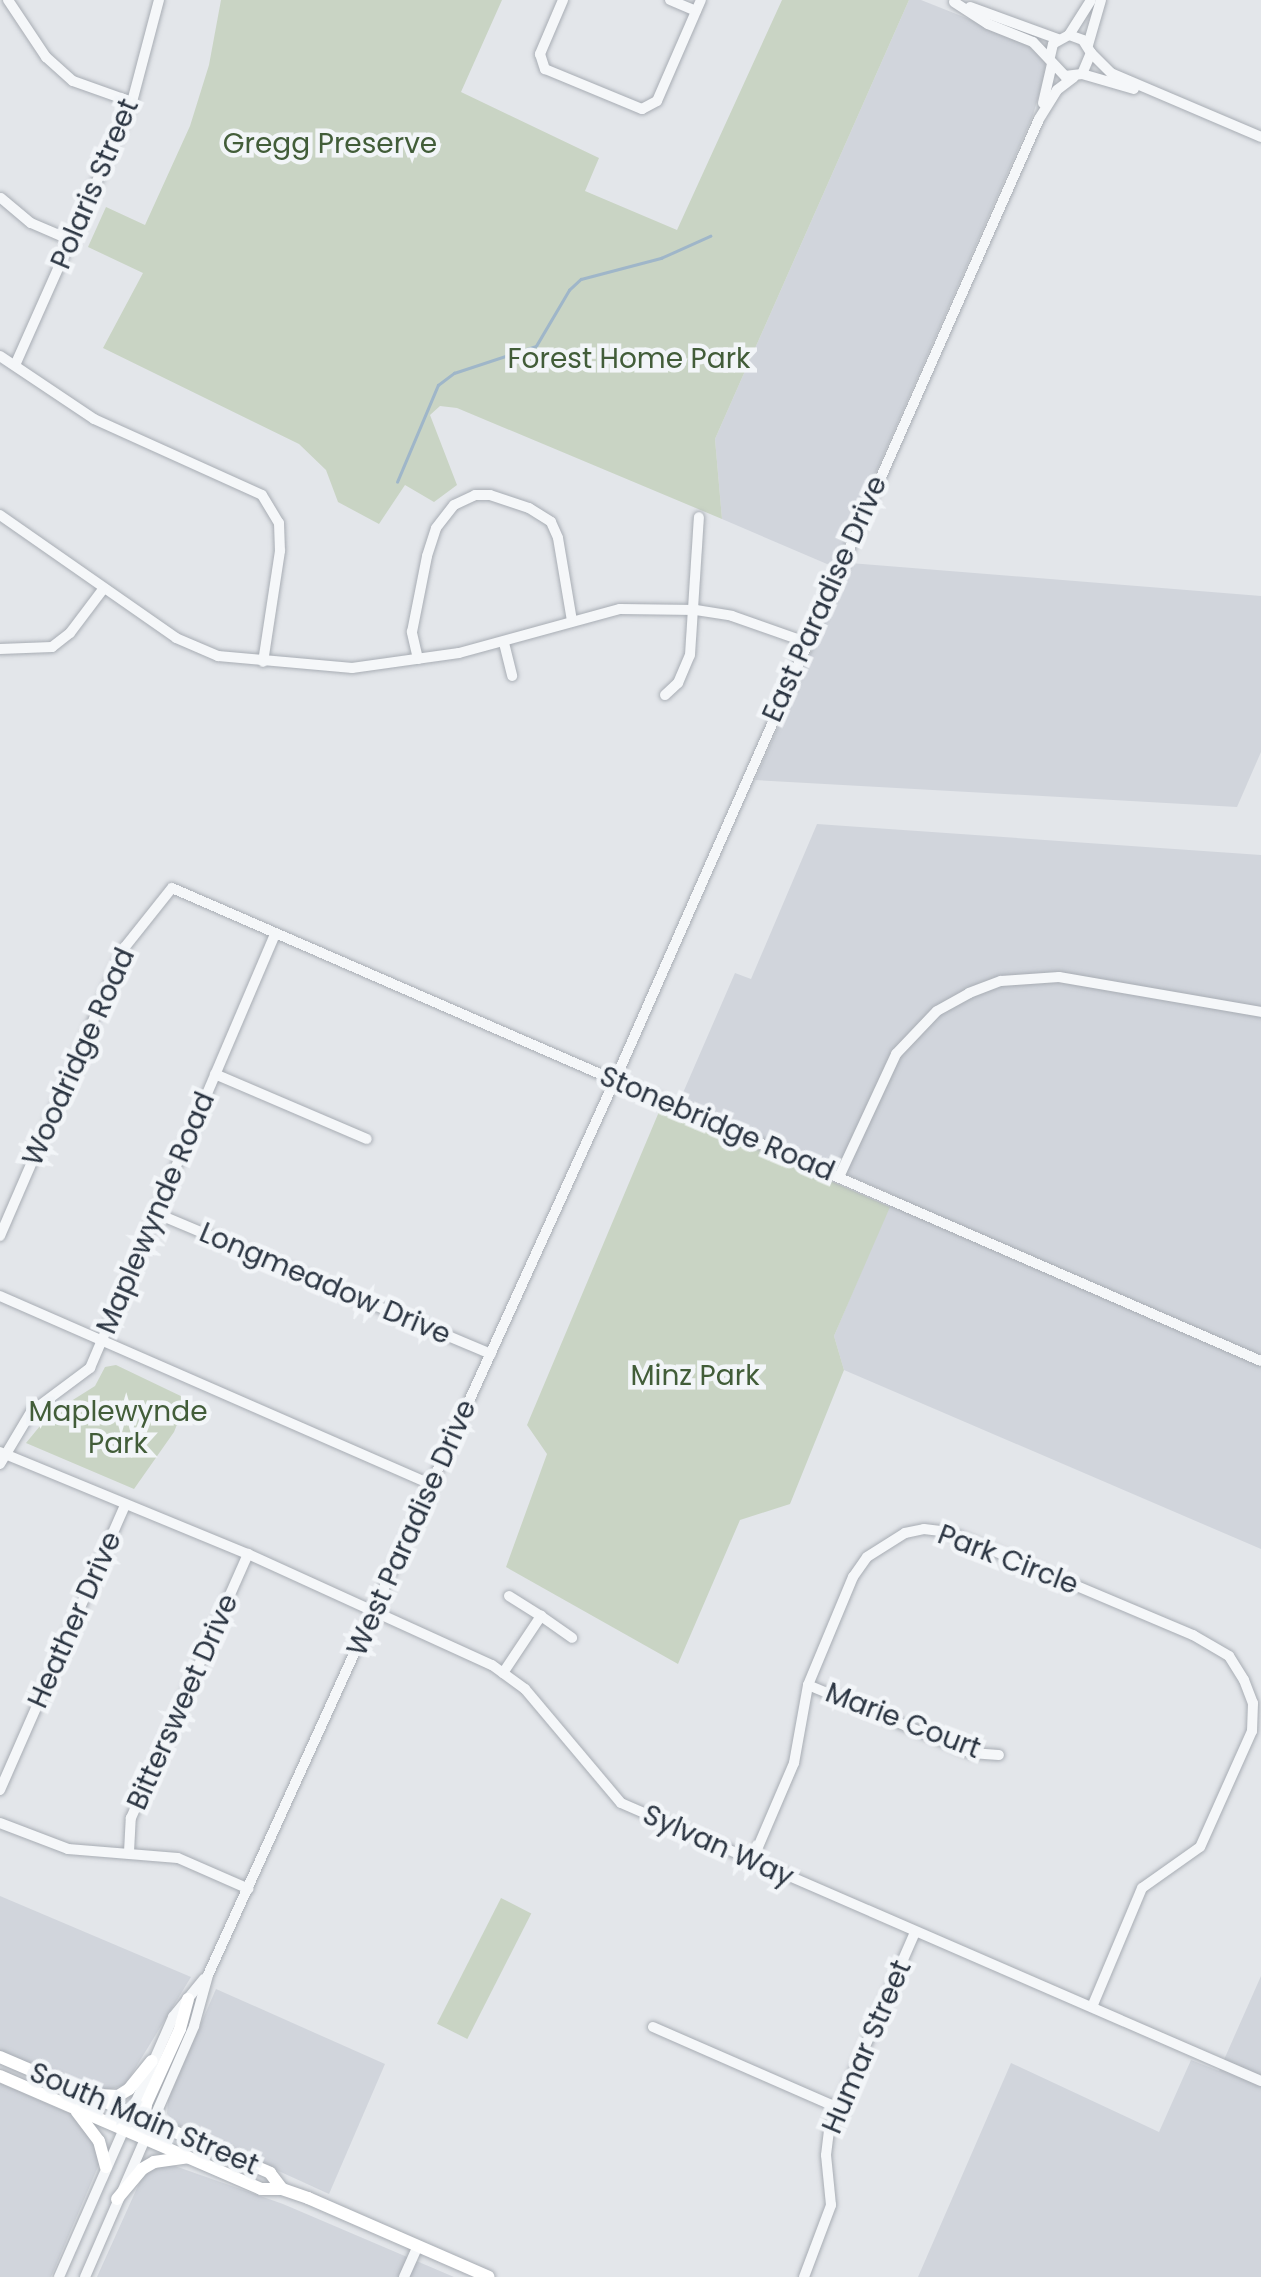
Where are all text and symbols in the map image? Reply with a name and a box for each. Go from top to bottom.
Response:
street label: Polaris Street [44,94,146,274]
park label: Gregg Preserve [223,127,437,161]
park label: Forest Home Park [507,342,751,376]
street label: East Paradise Drive [756,471,894,727]
street label: Woodridge Road [16,943,142,1171]
street label: Stonebridge Road [595,1059,839,1189]
street label: Maplewynde Road [90,1087,222,1339]
street label: Longmeadow Drive [194,1216,456,1352]
park label: Minz Park [630,1359,760,1393]
park label: Maplewynde Park [28,1395,208,1461]
street label: West Paradise Drive [340,1395,484,1661]
street label: Park Circle [933,1518,1083,1602]
street label: Heather Drive [21,1527,129,1713]
street label: Bittersweet Drive [120,1589,246,1815]
street label: Marie Court [821,1676,985,1766]
street label: Sylvan Way [638,1798,798,1894]
street label: Humar Street [815,1955,919,2139]
street label: South Main Street [25,2056,263,2182]

